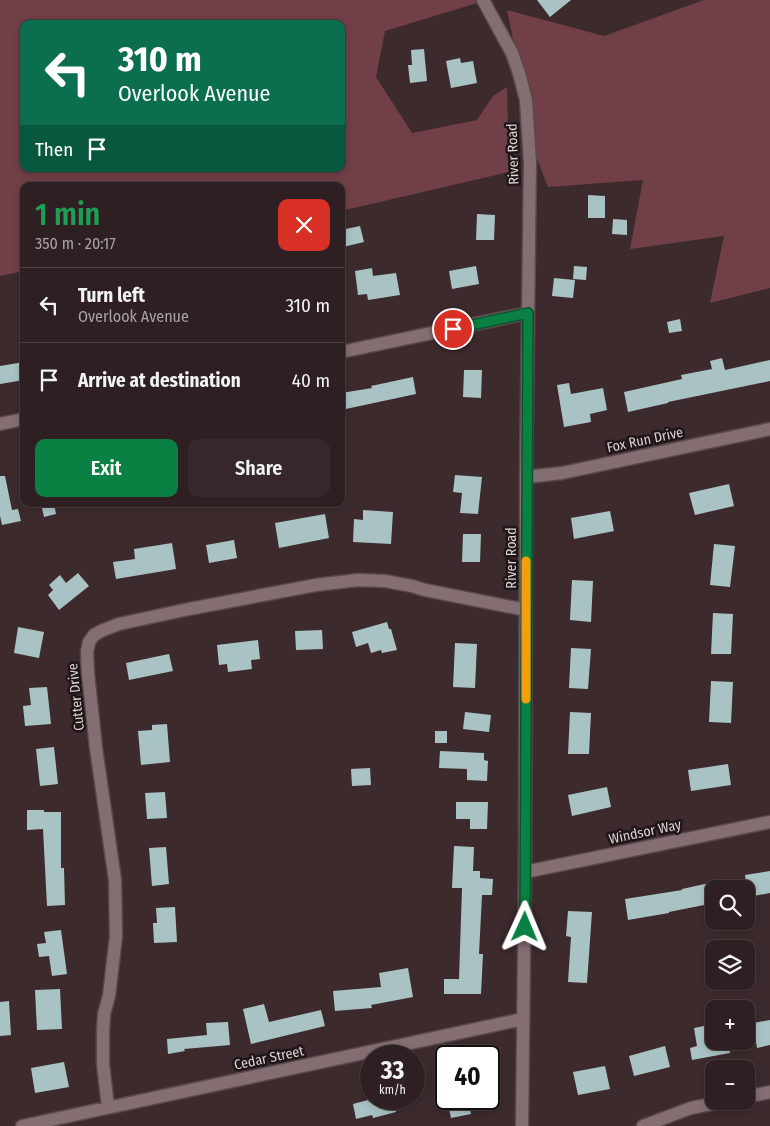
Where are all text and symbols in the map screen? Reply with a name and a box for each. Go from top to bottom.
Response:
text: 310 m [118,38,202,80]
icon: left [35,40,100,105]
text: Overlook Avenue [118,80,270,107]
street label: River Road [503,123,523,185]
icon: arrive [83,135,111,163]
text: Then [35,138,73,161]
text: 1 min [35,197,100,233]
button: close [278,199,330,251]
text: 350 m · 20:17 [35,234,116,253]
text: Turn left [78,284,145,307]
icon: left [35,291,63,319]
text: 310 m [286,294,330,317]
text: Overlook Avenue [78,307,189,326]
pin [432,308,474,350]
icon: arrive [439,315,467,343]
icon: arrive [35,366,63,394]
text: Arrive at destination [78,369,241,392]
text: 40 m [292,369,330,392]
street label: Fox Run Drive [605,424,685,456]
button: Exit [35,439,178,497]
button: Share [188,439,330,497]
street label: River Road [503,527,520,589]
street label: Cutter Drive [64,662,88,732]
street label: Windsor Way [607,816,683,848]
map controls [705,880,755,1110]
button: search [705,880,755,930]
position arrow [498,900,550,952]
button: layers [705,940,755,990]
button: + [705,1000,755,1050]
street label: Cedar Street [233,1042,306,1074]
speed limit sign: 40 [435,1045,500,1110]
text: 33 [381,1056,404,1086]
button: − [705,1060,755,1110]
text: km/h [379,1083,406,1097]

